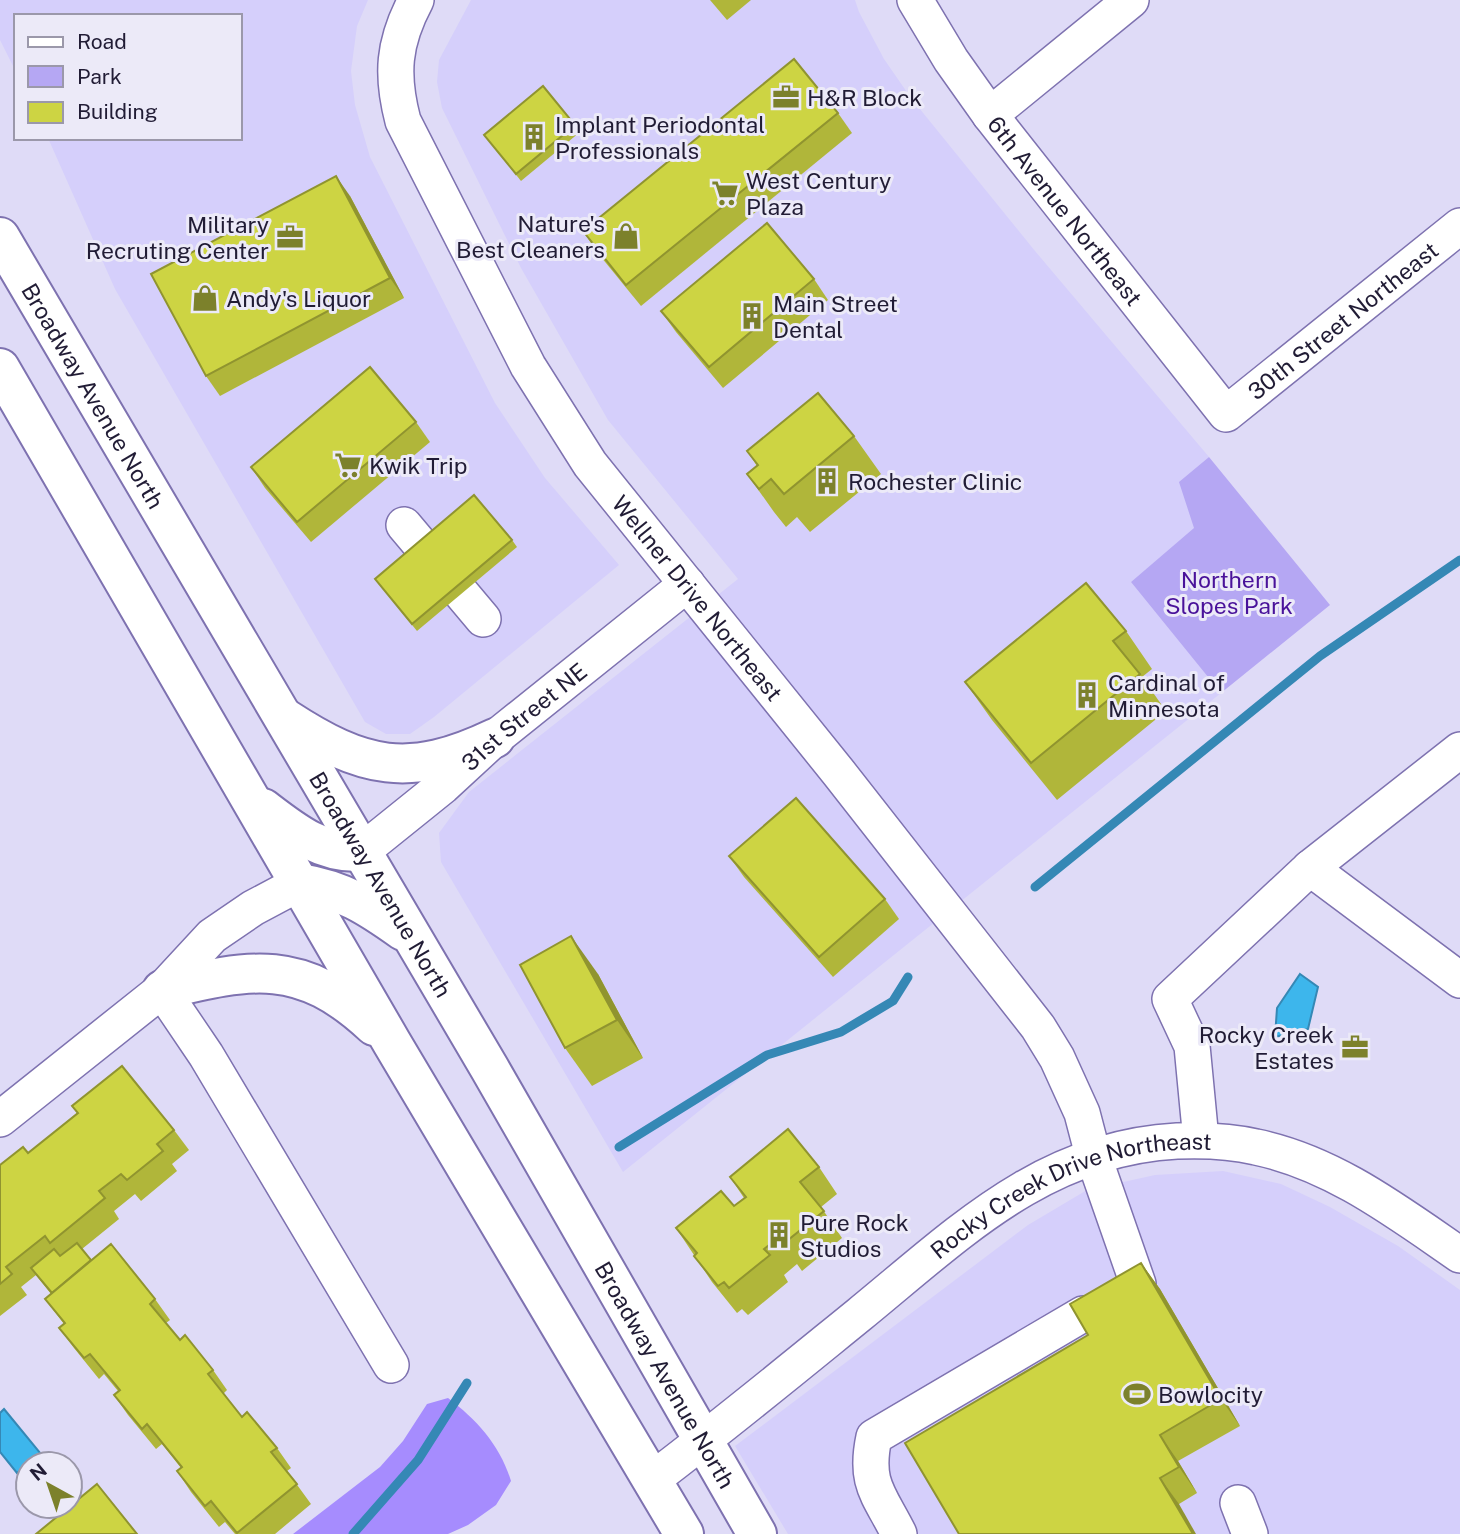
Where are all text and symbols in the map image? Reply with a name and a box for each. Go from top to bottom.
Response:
legend [14,14,242,140]
text: Road [77,29,127,54]
text: Park [77,64,122,89]
office icon: H&R Block [771,82,801,112]
place label: H&R Block [807,84,922,111]
text: Building [77,99,158,124]
street label: 6th Avenue Northeast [982,110,1148,310]
place label: Implant Periodontal Professionals [555,111,765,164]
building icon: Implant Periodontal Professionals [519,122,549,152]
place label: West Century Plaza [746,167,891,220]
supermarket icon: West Century Plaza [710,178,740,208]
place label: Nature's Best Cleaners [456,210,605,263]
place label: Military Recruting Center [86,211,269,264]
shop icon: Nature's Best Cleaners [611,221,641,251]
office icon: Military Recruting Center [275,222,305,252]
street label: 30th Street Northeast [1242,236,1443,405]
street label: Broadway Avenue North [17,278,170,513]
shop icon: Andy's Liquor [190,283,220,313]
place label: Andy's Liquor [226,285,371,312]
place label: Main Street Dental [773,290,898,343]
building icon: Main Street Dental [737,301,767,331]
supermarket icon: Kwik Trip [333,450,363,480]
place label: Kwik Trip [369,452,467,479]
building icon: Rochester Clinic [812,466,842,496]
place label: Rochester Clinic [848,468,1022,495]
street label: Wellner Drive Northeast [607,490,789,706]
park label: Northern Slopes Park [1165,566,1293,619]
street label: 31st Street NE [456,657,592,776]
place label: Cardinal of Minnesota [1108,669,1225,722]
building icon: Cardinal of Minnesota [1072,680,1102,710]
street label: Broadway Avenue North [304,767,458,1002]
place label: Rocky Creek Estates [1199,1021,1334,1074]
office icon: Rocky Creek Estates [1340,1032,1370,1062]
street label: Rocky Creek Drive Northeast [925,1127,1212,1264]
place label: Pure Rock Studios [800,1209,909,1262]
building icon: Pure Rock Studios [764,1220,794,1250]
street label: Broadway Avenue North [590,1256,741,1493]
sports icon: Bowlocity [1122,1379,1152,1409]
place label: Bowlocity [1158,1381,1263,1408]
north arrow [14,1450,84,1520]
text: N [25,1459,51,1485]

